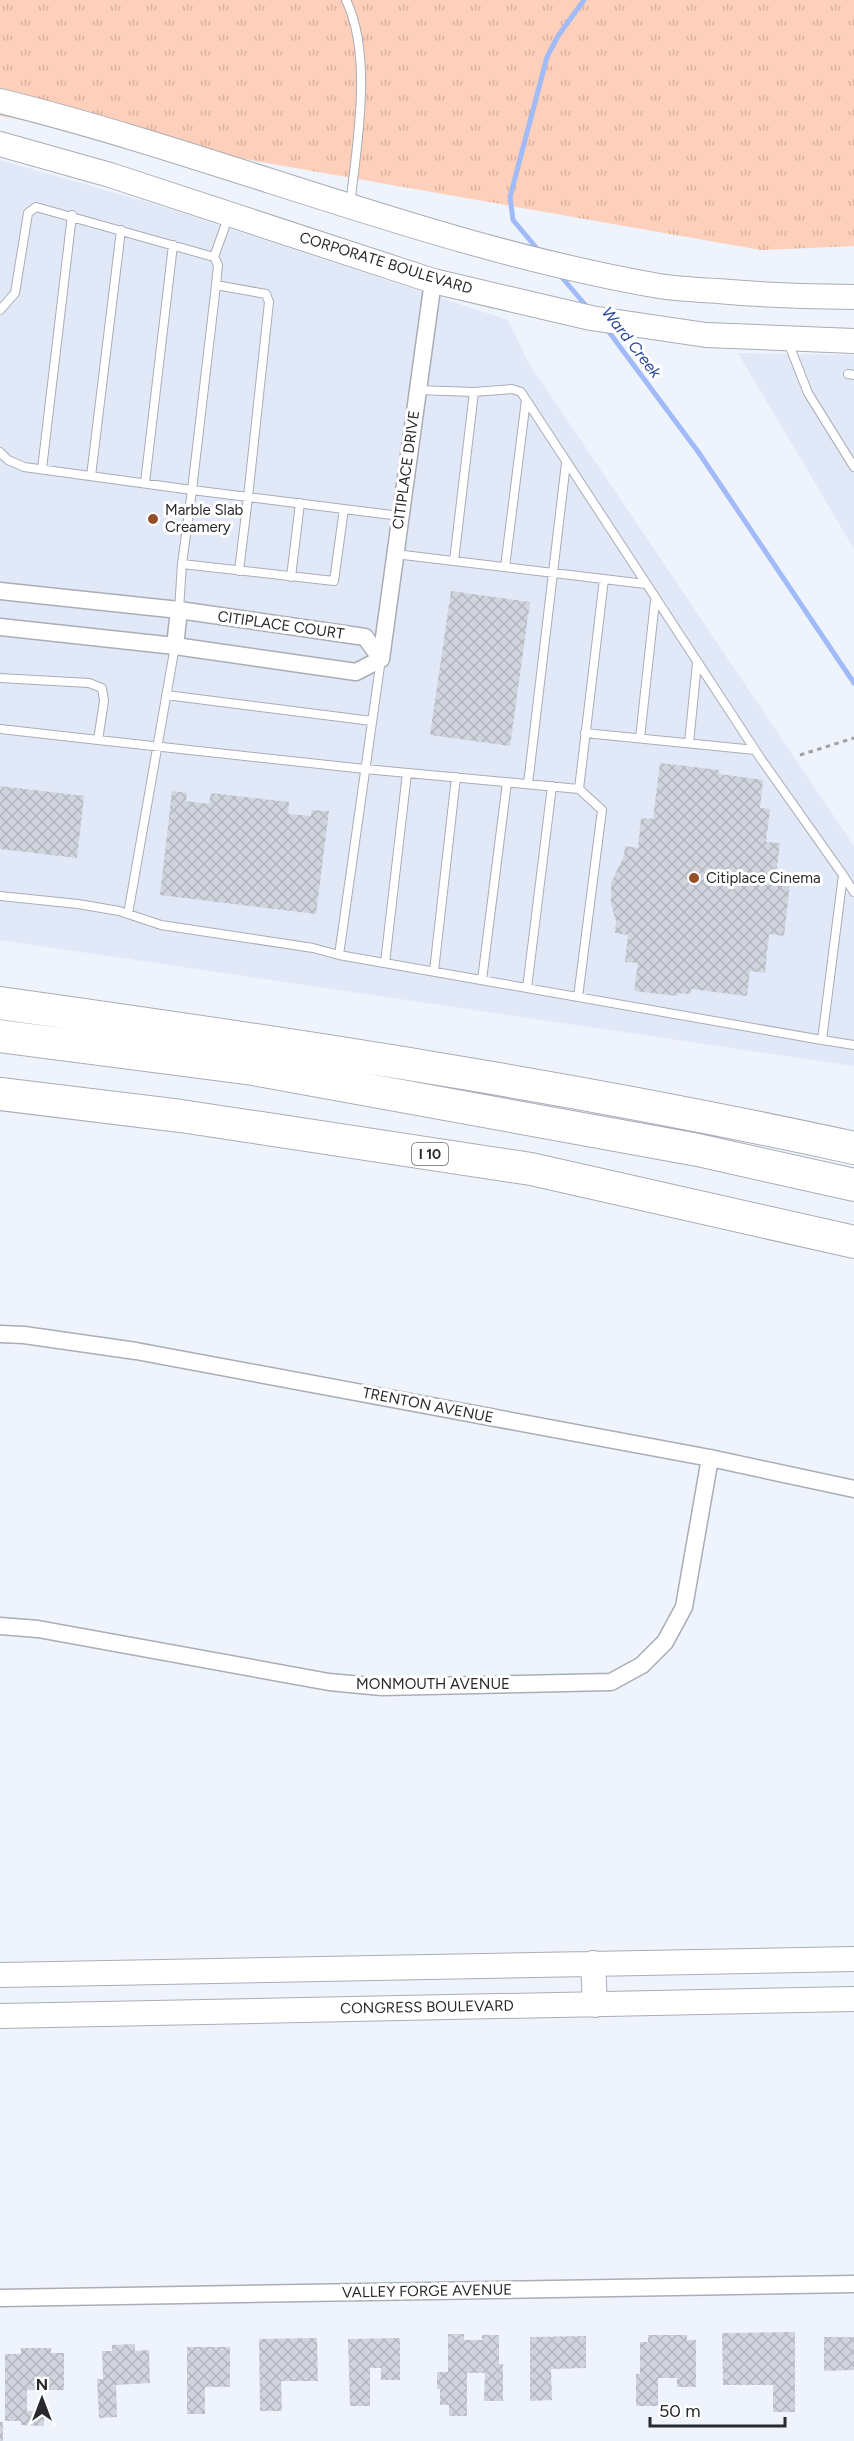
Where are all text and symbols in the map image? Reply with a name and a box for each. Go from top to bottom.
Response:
street label: CORPORATE BOULEVARD [297,228,475,298]
water label: Ward Creek [598,303,666,383]
street label: CITIPLACE DRIVE [389,409,423,531]
place label: Marble Slab Creamery [165,501,244,536]
marker: Marble Slab Creamery [146,512,160,526]
street label: CITIPLACE COURT [217,607,346,643]
place label: Citiplace Cinema [706,869,821,887]
marker: Citiplace Cinema [687,871,701,885]
road number: I 10 [412,1143,448,1165]
street label: TRENTON AVENUE [361,1383,495,1427]
street label: MONMOUTH AVENUE [356,1675,510,1693]
street label: CONGRESS BOULEVARD [340,1996,514,2018]
street label: VALLEY FORGE AVENUE [342,2281,512,2301]
north arrow [12,2369,72,2429]
text: N [36,2375,48,2394]
scale bar [650,2390,785,2428]
text: 50 m [659,2400,701,2422]

